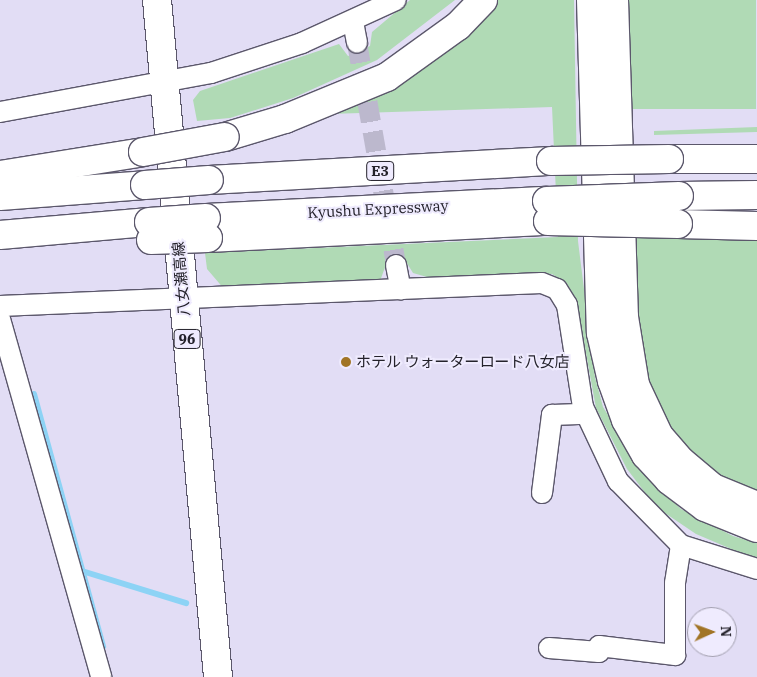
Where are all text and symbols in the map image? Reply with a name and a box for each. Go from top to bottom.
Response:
road number: E3 [365,160,395,182]
street label: Kyushu Expressway [307,196,449,222]
street label: 八女瀬高線 [169,241,193,317]
road number: 96 [173,328,201,350]
place label: ホテル ウォーターロード八女店 [356,353,569,371]
marker: ホテル ウォーターロード八女店 [340,356,352,368]
north arrow [687,607,737,657]
text: N [717,626,735,637]

